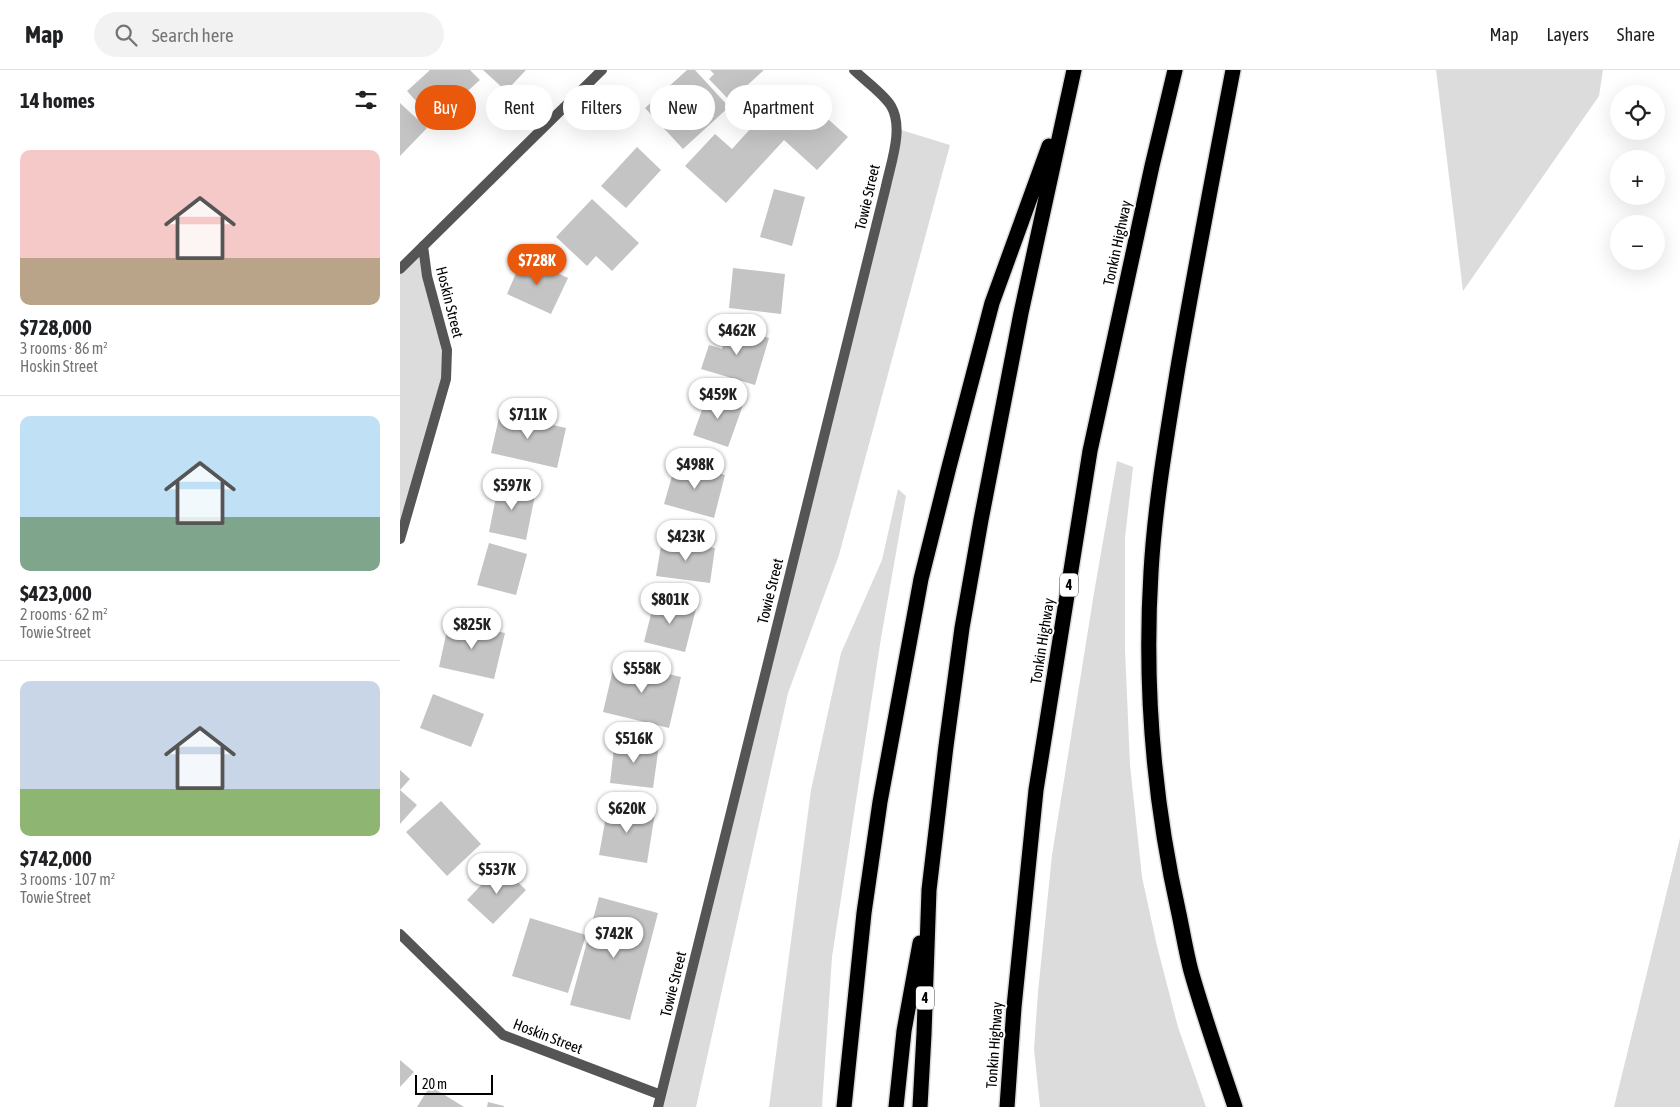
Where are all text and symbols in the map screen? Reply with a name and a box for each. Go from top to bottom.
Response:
search box [94,12,444,57]
text: Map [25,21,64,48]
icon: search [112,21,140,49]
text: Search here [152,24,234,46]
text: Map [1489,24,1518,45]
text: Layers [1546,24,1589,45]
text: Share [1617,24,1655,45]
chip: Buy [415,85,476,130]
chip: Rent [486,85,553,130]
chip: Filters [563,85,640,130]
chip: New [650,85,715,130]
chip: Apartment [725,85,832,130]
map controls [1610,85,1665,270]
button: locate [1610,85,1665,140]
icon: filters [352,86,380,114]
text: 14 homes [20,88,95,112]
button: + [1610,150,1665,205]
street label: Towie Street [851,163,883,231]
icon: home [155,183,245,273]
street label: Tonkin Highway [1100,199,1134,287]
button: − [1610,215,1665,270]
pin: $728K [502,244,572,286]
text: $728K [518,251,556,269]
street label: Hoskin Street [433,265,467,339]
pin: $462K [702,314,772,356]
text: $728,000 [20,315,92,339]
text: $462K [718,321,756,339]
text: 3 rooms · 86 m² [20,339,108,357]
text: Hoskin Street [20,357,98,375]
pin: $459K [683,378,753,420]
text: $459K [699,385,737,403]
pin: $711K [493,398,563,440]
text: $711K [509,405,547,423]
icon: home [155,448,245,538]
pin: $498K [660,448,730,490]
text: $498K [676,455,714,473]
pin: $597K [477,468,547,511]
text: $597K [493,476,531,494]
pin: $423K [651,520,721,562]
text: $423K [667,527,705,545]
street label: Towie Street [754,557,786,625]
road number: 4 [1060,574,1078,596]
text: $423,000 [20,581,92,605]
pin: $801K [635,582,705,625]
text: $801K [651,590,689,608]
street label: Tonkin Highway [1027,597,1057,685]
text: 2 rooms · 62 m² [20,605,108,623]
pin: $825K [437,608,507,650]
text: $825K [453,615,491,633]
text: Towie Street [20,623,91,641]
pin: $558K [607,652,677,694]
text: $558K [623,659,661,677]
icon: home [155,713,245,803]
pin: $516K [599,722,669,764]
text: $516K [615,729,653,747]
pin: $620K [592,792,662,834]
text: $620K [608,799,646,817]
text: $742,000 [20,846,92,870]
pin: $537K [462,852,532,895]
text: $537K [478,860,516,878]
text: 3 rooms · 107 m² [20,870,115,888]
text: Towie Street [20,888,91,906]
pin: $742K [579,916,649,959]
text: $742K [595,924,633,942]
street label: Towie Street [657,950,689,1018]
road number: 4 [916,986,934,1010]
street label: Tonkin Highway [982,1001,1006,1089]
street label: Hoskin Street [511,1015,585,1057]
scale bar [415,1072,492,1095]
text: 20 m [422,1076,447,1092]

